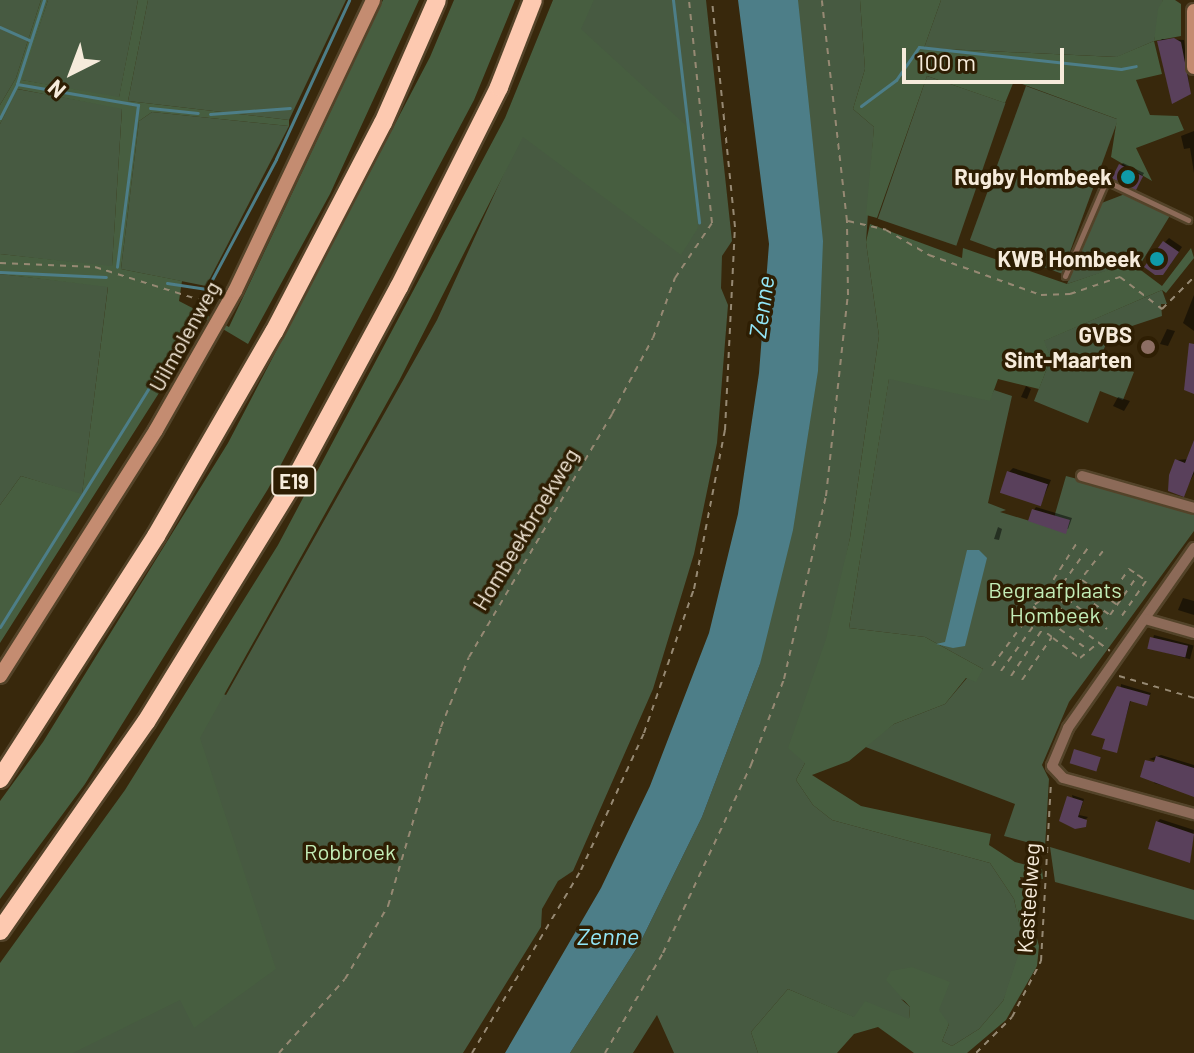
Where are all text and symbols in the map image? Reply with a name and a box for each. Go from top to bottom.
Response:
north arrow [32,32,112,112]
scale bar [906,32,1068,82]
text: 100 m [916,47,976,76]
text: N [42,75,70,104]
place label: Rugby Hombeek [954,164,1112,190]
marker: Rugby Hombeek [1119,168,1137,186]
place label: KWB Hombeek [997,246,1141,272]
marker: KWB Hombeek [1148,250,1166,268]
water label: Zenne [742,274,780,340]
street label: Uilmolenweg [143,276,225,396]
place label: GVBS Sint-Maarten [1004,321,1132,372]
marker: GVBS Sint-Maarten [1139,338,1157,356]
street label: Hombeekbroekweg [466,443,584,615]
road number: E19 [270,465,318,497]
park label: Begraafplaats Hombeek [988,576,1122,628]
park label: Robbroek [304,839,396,865]
street label: Kasteelweg [1011,842,1045,954]
water label: Zenne [577,922,639,950]

